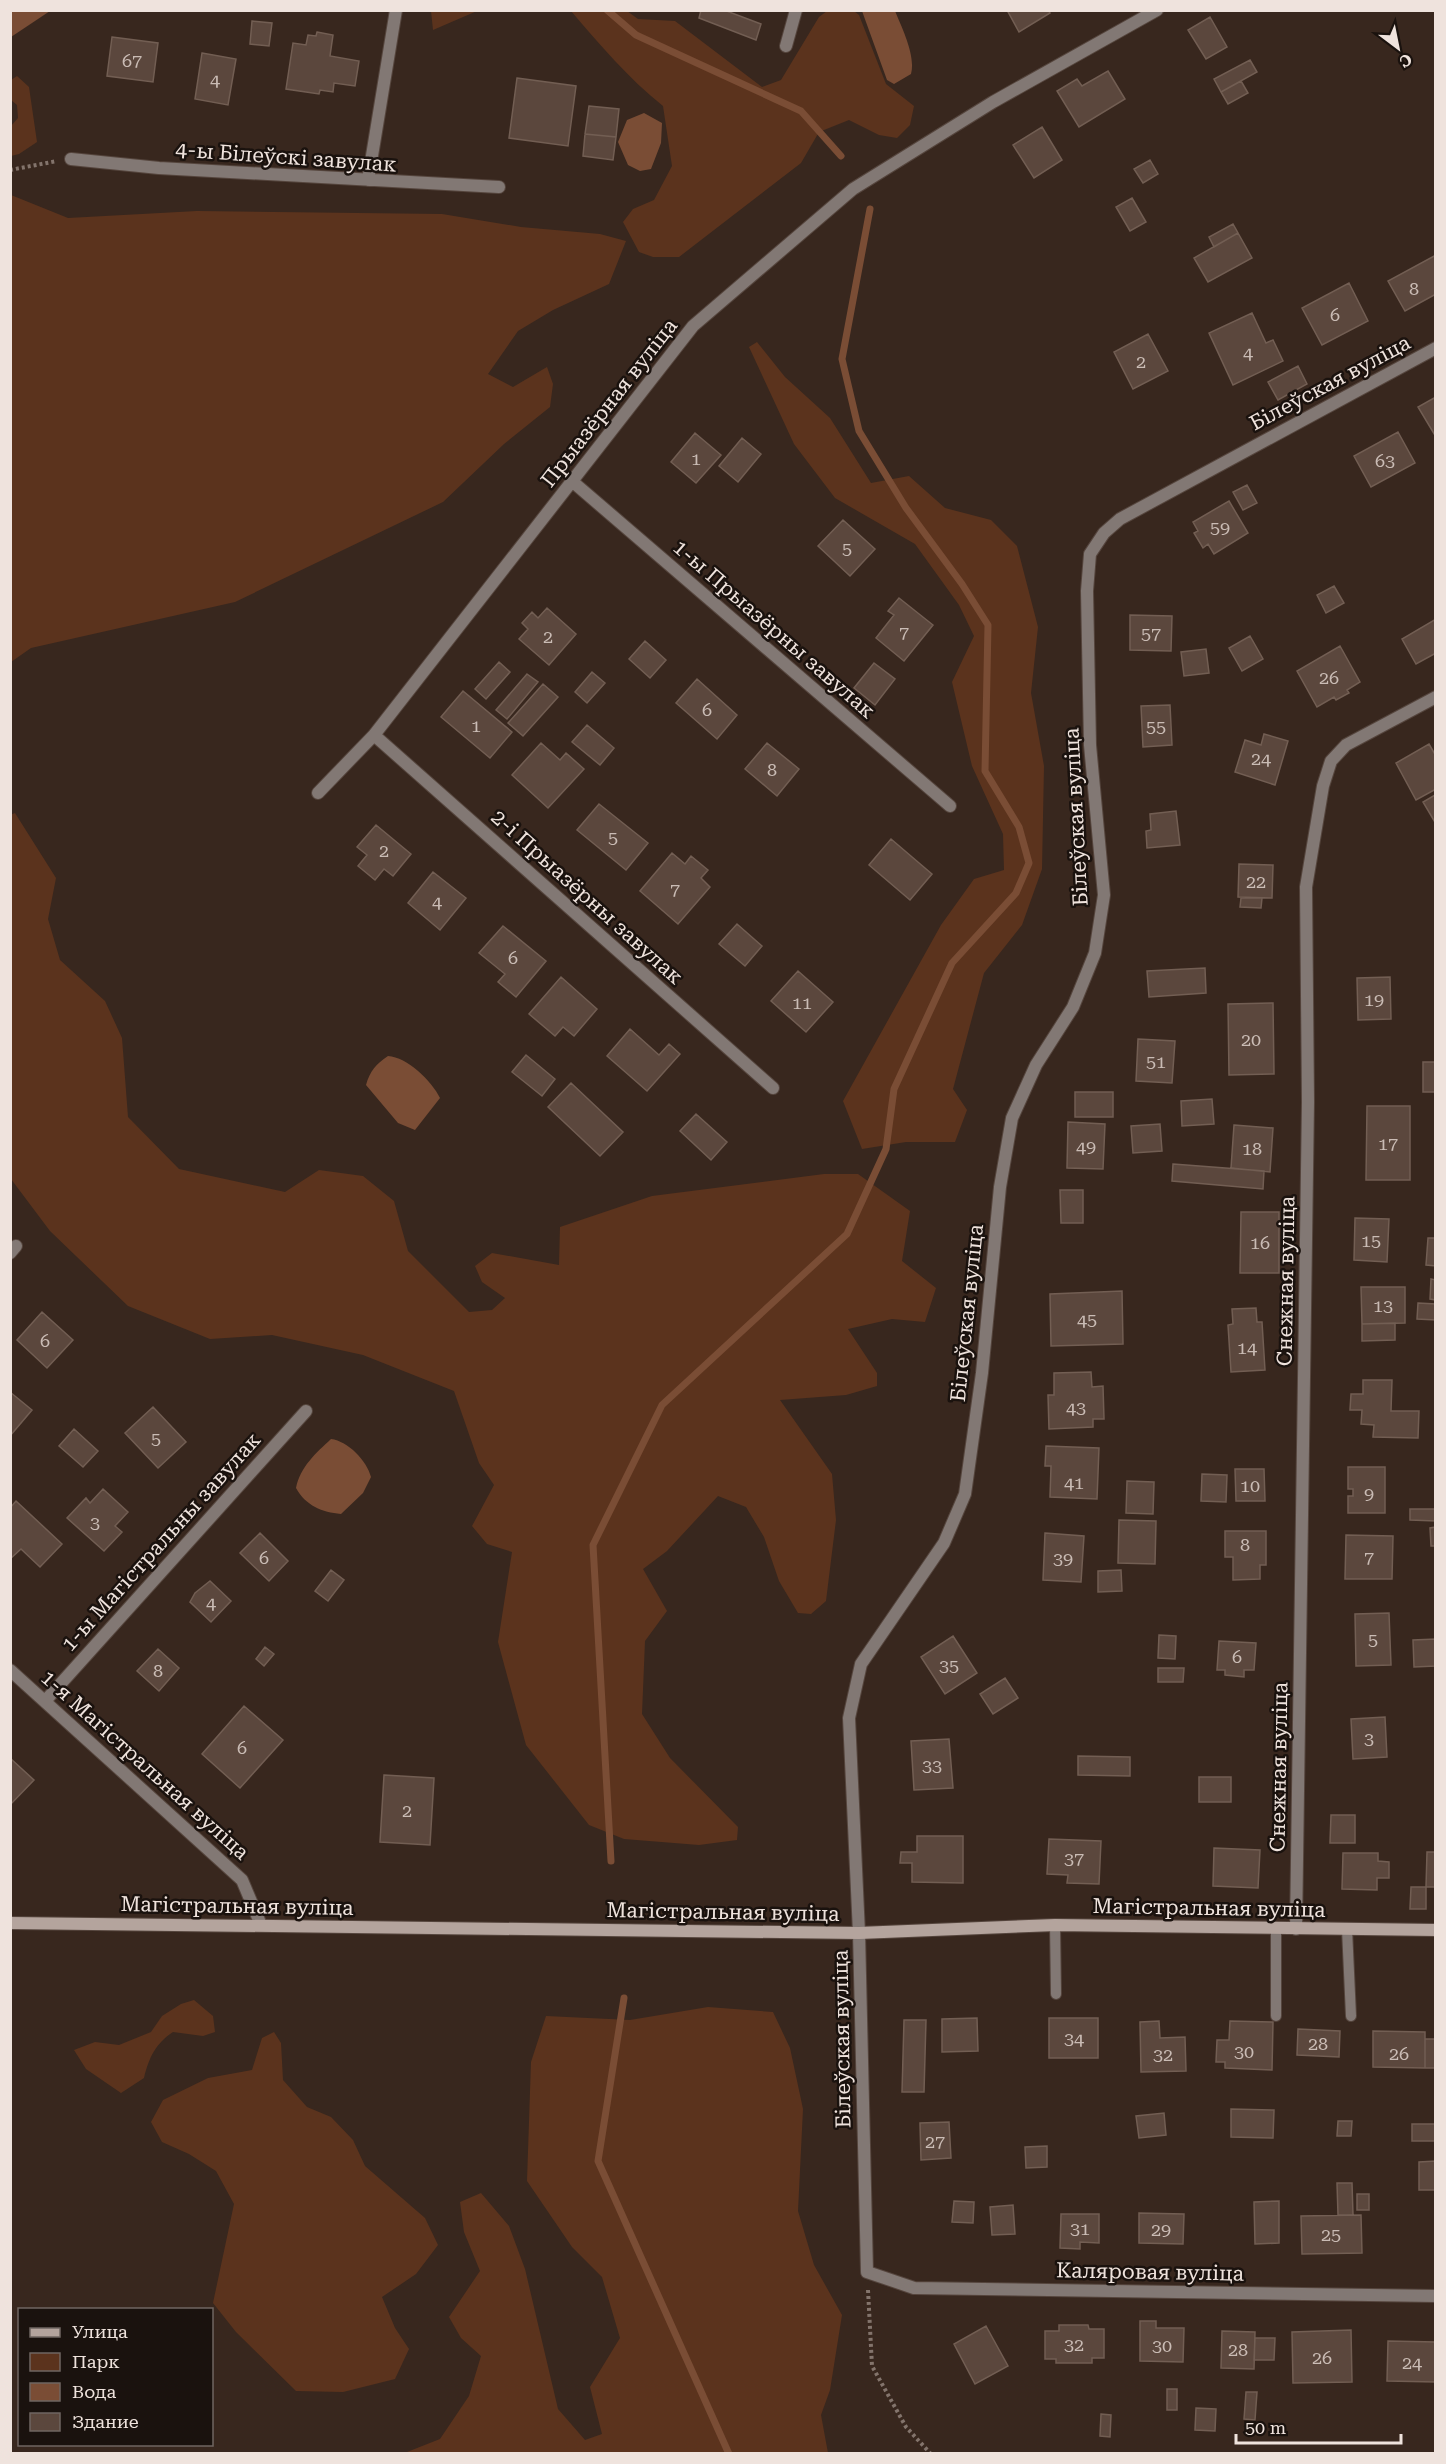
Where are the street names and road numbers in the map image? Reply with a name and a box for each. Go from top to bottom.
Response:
street label: 4-ы Білеўскі завулак [175,137,397,177]
street label: Прыазёрная вуліца [536,314,682,492]
street label: Білеўская вуліца [1246,330,1415,436]
street label: 1-ы Прыазёрны завулак [668,535,880,723]
street label: Білеўская вуліца [1059,727,1093,907]
street label: 2-і Прыазёрны завулак [486,805,688,989]
street label: Снежная вуліца [1273,1195,1299,1366]
street label: Білеўская вуліца [946,1222,988,1403]
street label: 1-ы Магістральны завулак [57,1428,265,1656]
street label: 1-я Магістральная вуліца [36,1665,254,1865]
street label: Снежная вуліца [1266,1681,1292,1852]
street label: Магістральная вуліца [120,1892,354,1920]
street label: Магістральная вуліца [1092,1894,1326,1922]
street label: Магістральная вуліца [606,1898,840,1926]
street label: Білеўская вуліца [828,1949,856,2128]
street label: Каляровая вуліца [1056,2258,1245,2286]

